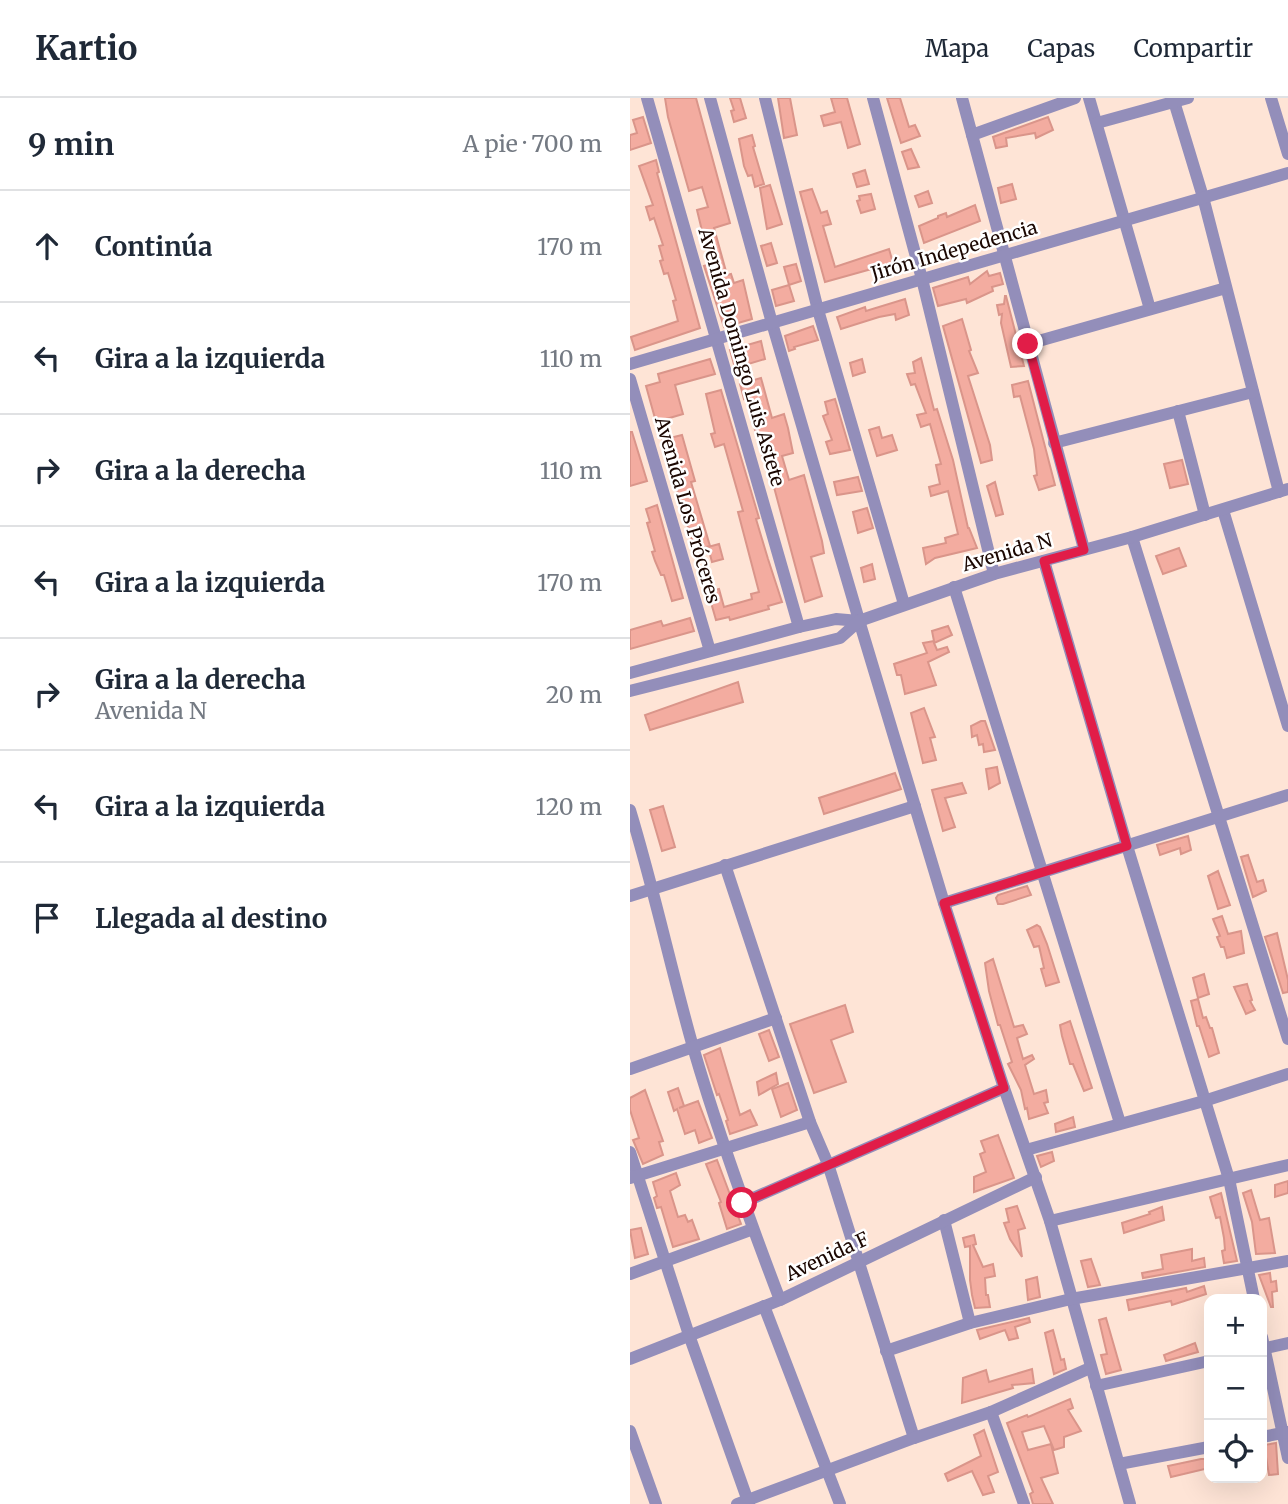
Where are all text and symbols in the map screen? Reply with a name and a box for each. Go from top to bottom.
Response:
text: Kartio [35,28,138,69]
text: Mapa [925,33,989,64]
text: Capas [1027,33,1095,64]
text: Compartir [1133,33,1253,64]
text: 9 min [28,125,114,163]
text: A pie · 700 m [463,129,602,158]
street label: Jirón Indepedencia [867,215,1040,286]
street label: Avenida Domingo Luis Astete [693,224,790,489]
icon: ahead [28,227,66,265]
text: Continúa [95,230,213,263]
text: 170 m [537,232,602,261]
route end [1012,328,1043,359]
icon: left [28,339,66,377]
text: Gira a la izquierda [95,342,325,375]
text: 110 m [540,344,602,373]
street label: Avenida Los Próceres [650,413,726,606]
icon: right [28,451,66,489]
text: Gira a la derecha [95,454,306,487]
text: 110 m [540,456,602,485]
street label: Avenida N [958,528,1055,577]
icon: left [28,563,66,601]
text: Gira a la izquierda [95,566,325,599]
text: 170 m [537,568,602,597]
text: Gira a la derecha [95,663,306,696]
icon: right [28,675,66,713]
text: 20 m [546,680,602,709]
text: Avenida N [95,696,207,725]
icon: left [28,787,66,825]
text: Gira a la izquierda [95,790,325,823]
text: 120 m [536,792,602,821]
icon: arrive [28,899,66,937]
text: Llegada al destino [95,902,327,935]
route start [726,1187,757,1218]
street label: Avenida F [781,1226,873,1286]
map controls [1204,1294,1267,1483]
button: + [1204,1294,1267,1357]
button: − [1204,1357,1267,1420]
button: locate [1204,1420,1267,1483]

